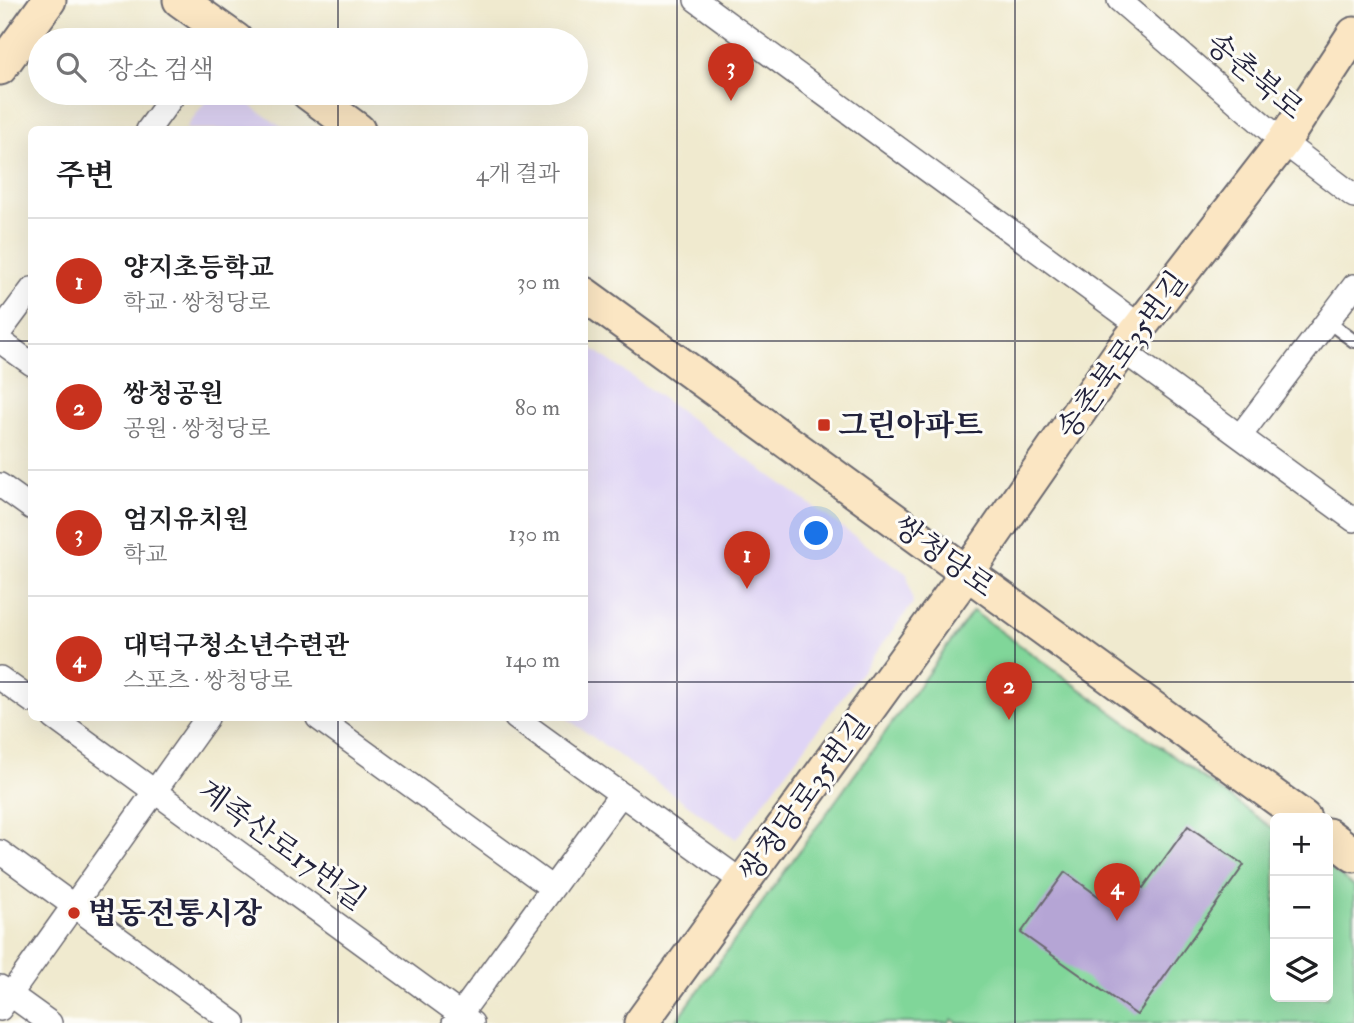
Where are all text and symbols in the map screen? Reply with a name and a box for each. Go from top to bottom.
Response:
street label: 송촌북로 [1198,25,1311,128]
search box [28,28,588,105]
pin: 3 [708,43,754,101]
icon: search [52,48,90,86]
text: 장소 검색 [108,54,214,86]
text: 주변 [56,157,114,194]
text: 4개 결과 [476,159,560,188]
text: 양지초등학교 [123,252,274,284]
street label: 송촌북로35번길 [1049,264,1196,446]
text: 1 [75,267,83,296]
text: 30 m [517,267,560,296]
text: 학교 · 쌍청당로 [123,288,271,317]
text: 쌍청공원 [123,378,223,410]
text: 2 [73,393,85,422]
text: 80 m [515,393,560,422]
place label: 그린아파트 [838,407,983,444]
text: 공원 · 쌍청당로 [123,414,271,443]
marker: 그린아파트 [816,417,832,433]
text: 엄지유치원 [123,504,249,536]
street label: 쌍청당로 [886,507,1001,605]
your location [799,516,833,550]
text: 3 [75,519,83,548]
text: 130 m [508,519,560,548]
pin: 1 [724,531,770,589]
text: 학교 [123,540,167,569]
text: 대덕구청소년수련관 [123,630,349,662]
text: 4 [73,645,85,674]
text: 140 m [505,645,560,674]
pin: 2 [986,662,1032,720]
text: 스포츠 · 쌍청당로 [123,666,293,695]
street label: 쌍청당로35번길 [731,707,878,889]
street label: 계족산로17번길 [191,772,373,919]
map controls [1270,813,1333,1002]
button: + [1270,813,1333,876]
pin: 4 [1094,863,1140,921]
button: − [1270,876,1333,939]
place label: 법동전통시장 [88,895,262,932]
marker: 법동전통시장 [66,905,82,921]
button: layers [1270,939,1333,1002]

